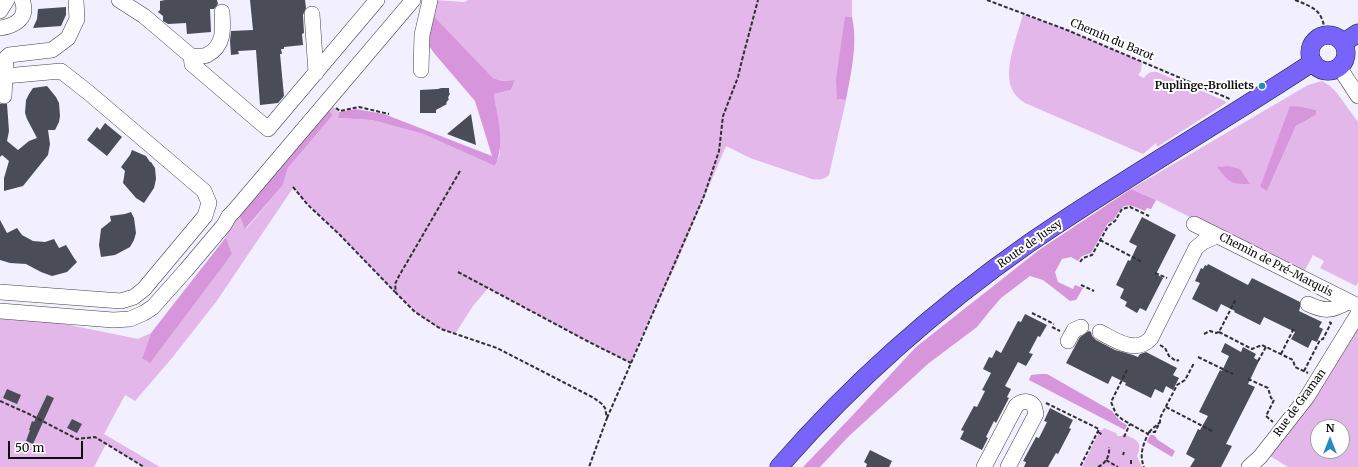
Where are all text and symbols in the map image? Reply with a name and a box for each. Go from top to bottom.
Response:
street label: Chemin du Barot [1068,16,1156,64]
place label: Puplinge-Brolliets [1155,79,1254,93]
marker: Puplinge-Brolliets [1257,81,1267,91]
street label: Route de Jussy [995,217,1065,271]
street label: Chemin de Pré-Marquis [1217,231,1335,299]
street label: Rue de Graman [1271,367,1329,439]
north arrow [1310,419,1350,459]
text: N [1326,421,1334,435]
scale bar [10,433,85,459]
text: 50 m [15,440,44,455]

